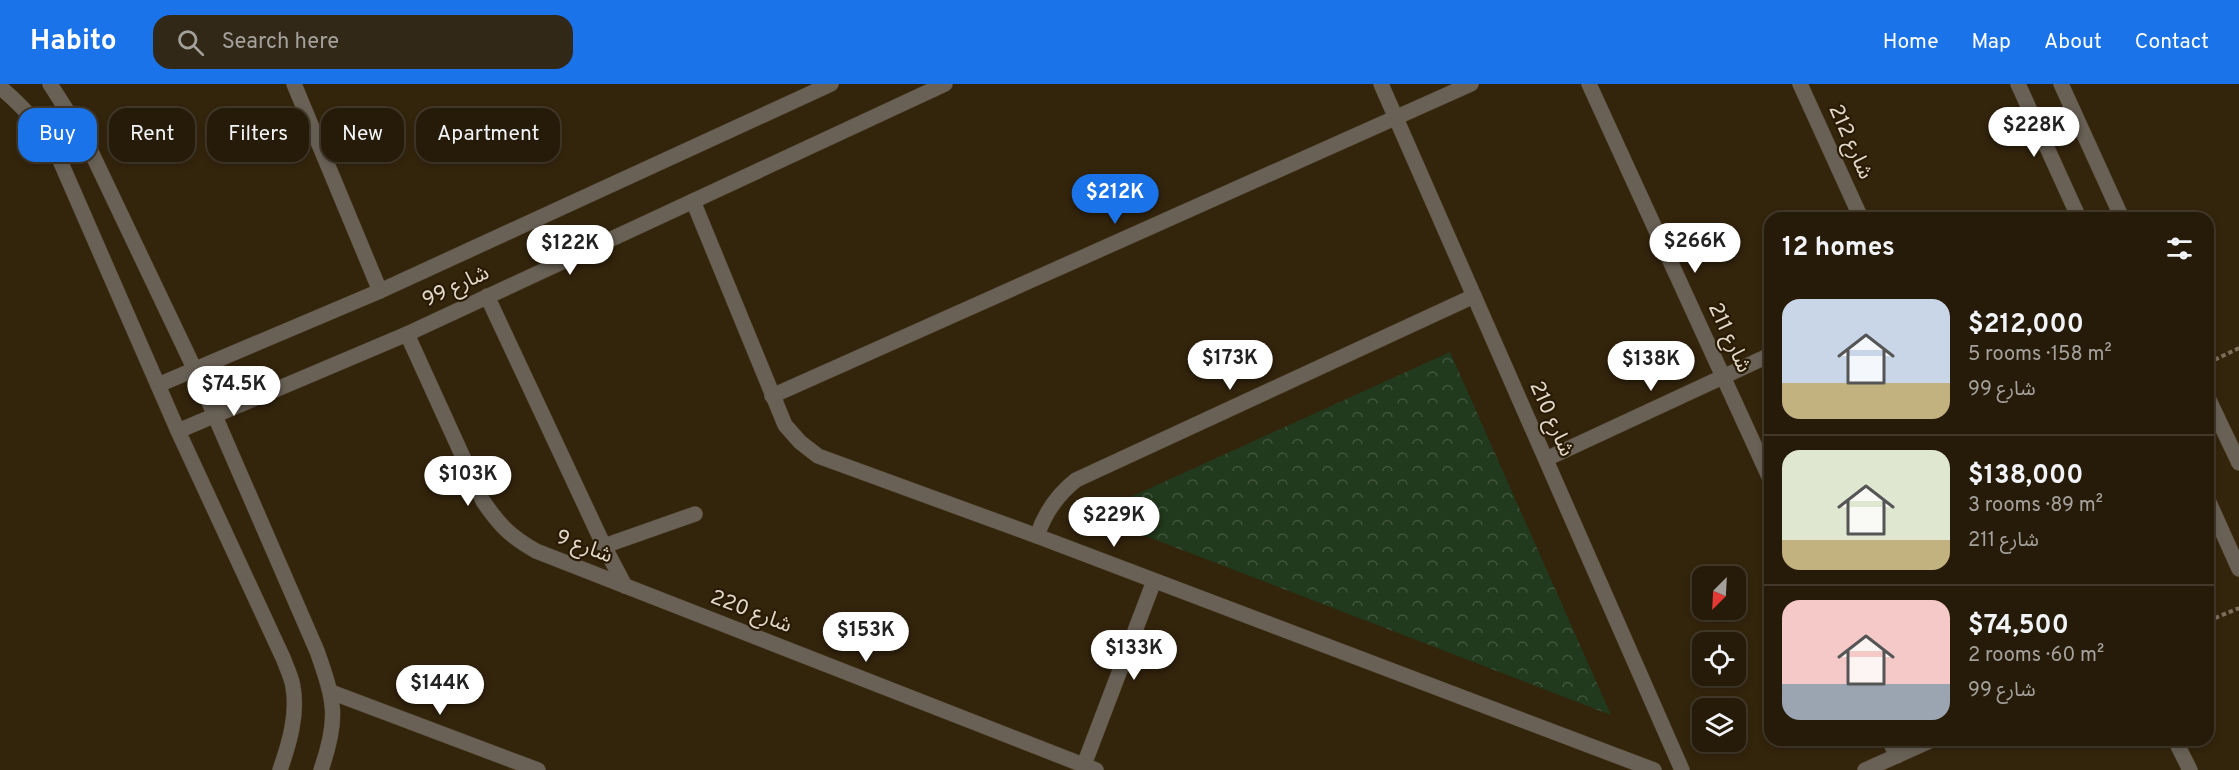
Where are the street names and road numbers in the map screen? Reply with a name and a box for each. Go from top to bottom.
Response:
street label: شارع 212 [1822,100,1878,184]
street label: شارع 99 [418,260,494,314]
street label: شارع 211 [1701,299,1757,377]
street label: شارع 210 [1522,377,1580,461]
street label: شارع 9 [552,524,616,570]
street label: شارع 220 [706,584,796,640]

